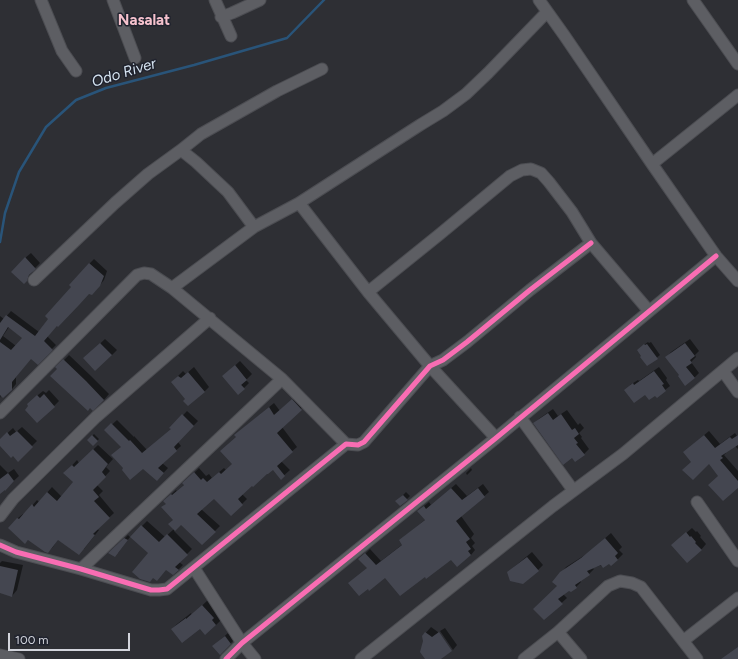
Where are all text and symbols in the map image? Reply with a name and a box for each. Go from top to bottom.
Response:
district label: Nasalat [118,12,170,30]
water label: Odo River [89,55,159,91]
scale bar [10,625,132,651]
text: 100 m [15,633,49,647]

